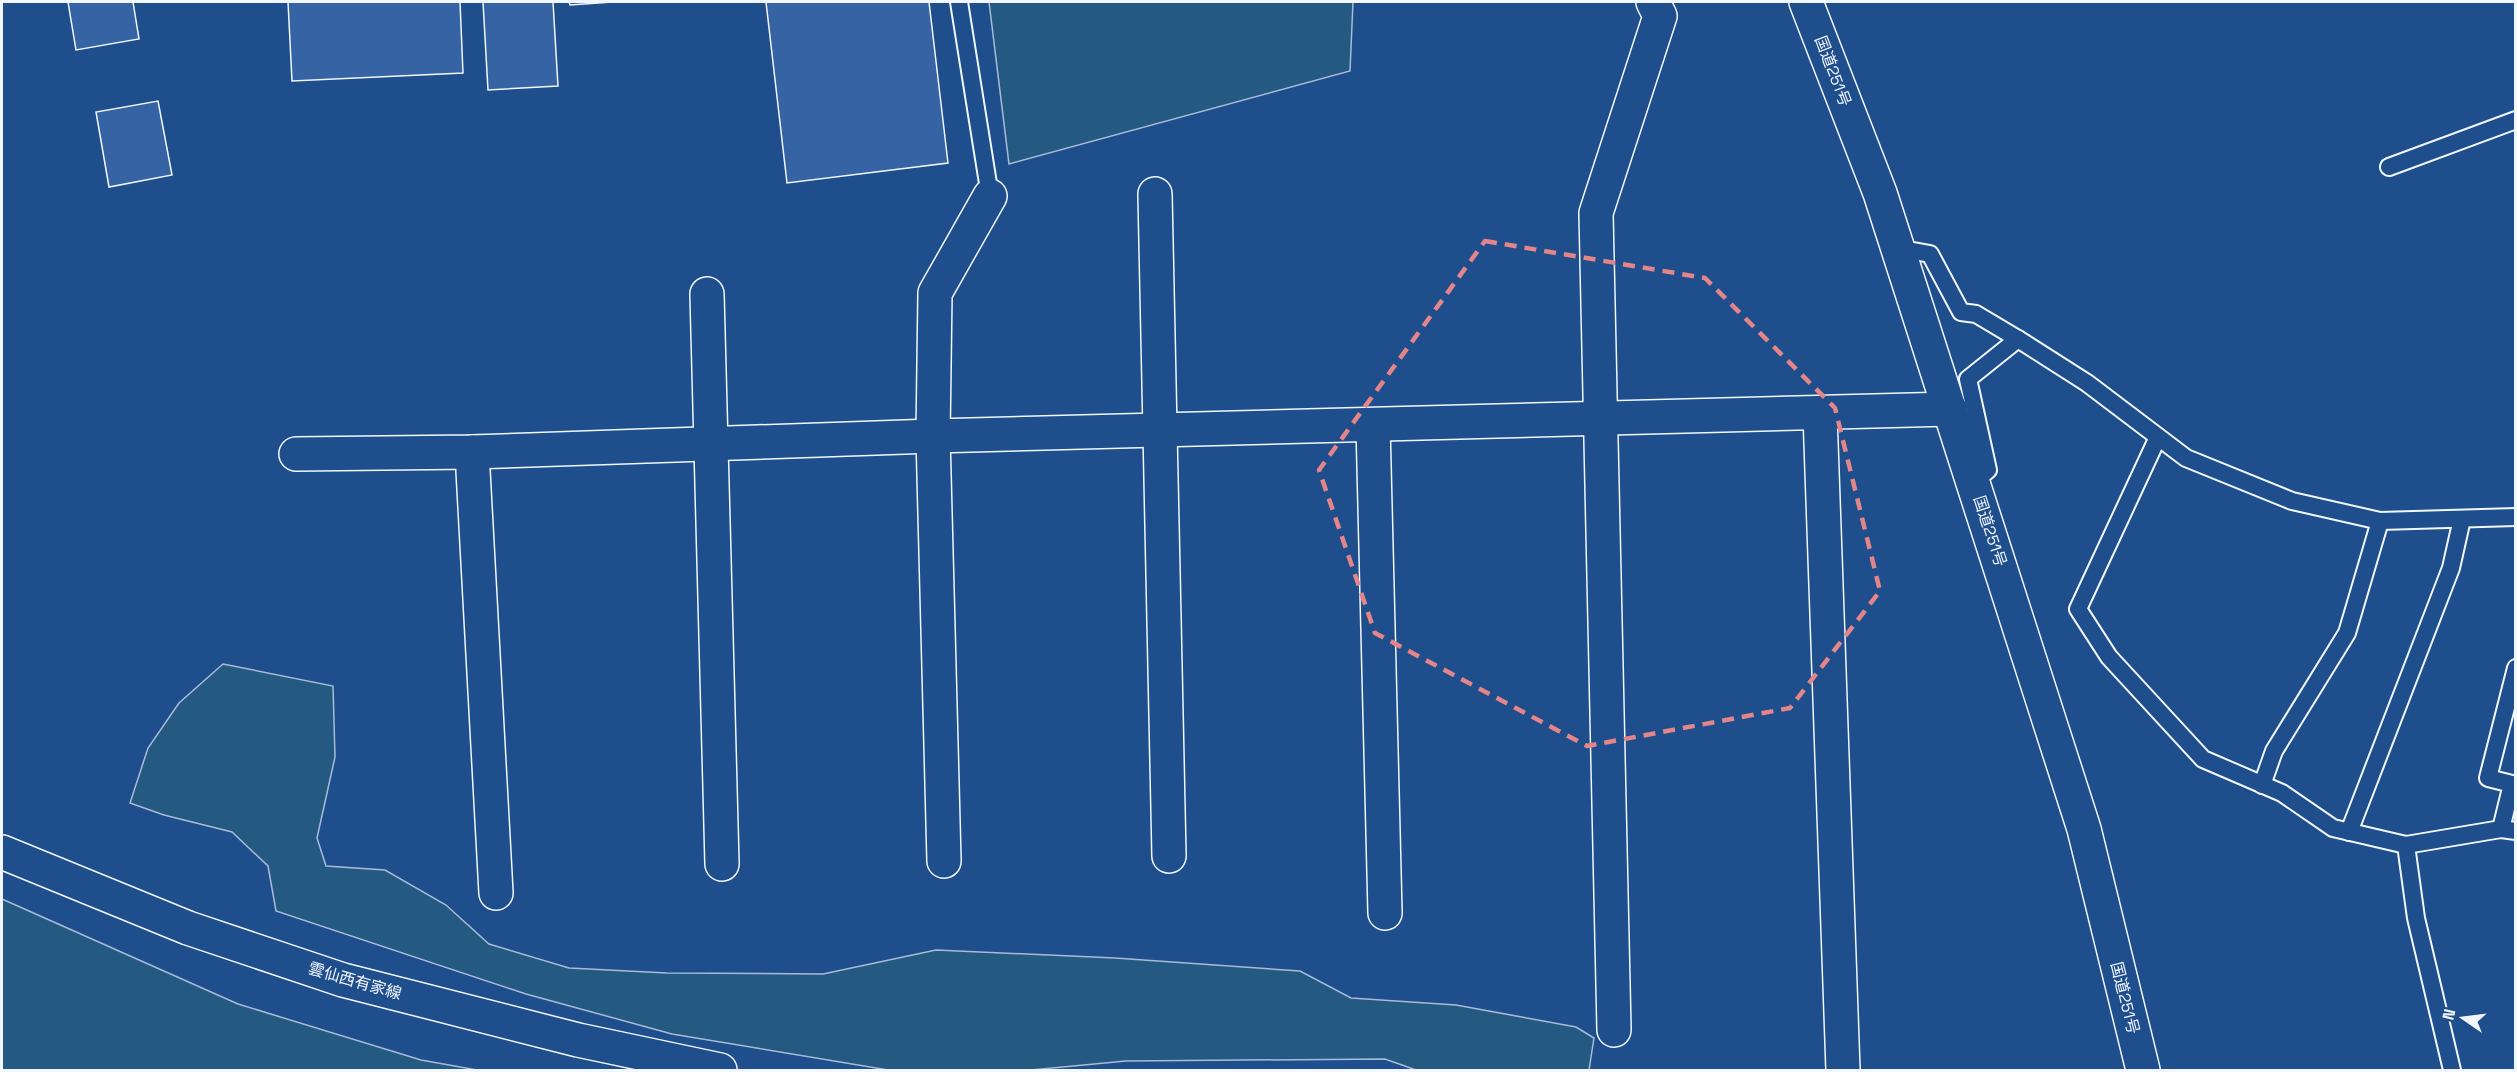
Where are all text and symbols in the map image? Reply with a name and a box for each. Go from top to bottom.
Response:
street label: 国道251号 [1810,33,1856,109]
street label: 国道251号 [1969,493,2011,569]
street label: 雲仙西有家線 [306,958,404,1004]
street label: 国道251号 [2106,960,2144,1036]
north arrow [2433,988,2493,1048]
text: N [2437,1007,2460,1022]

